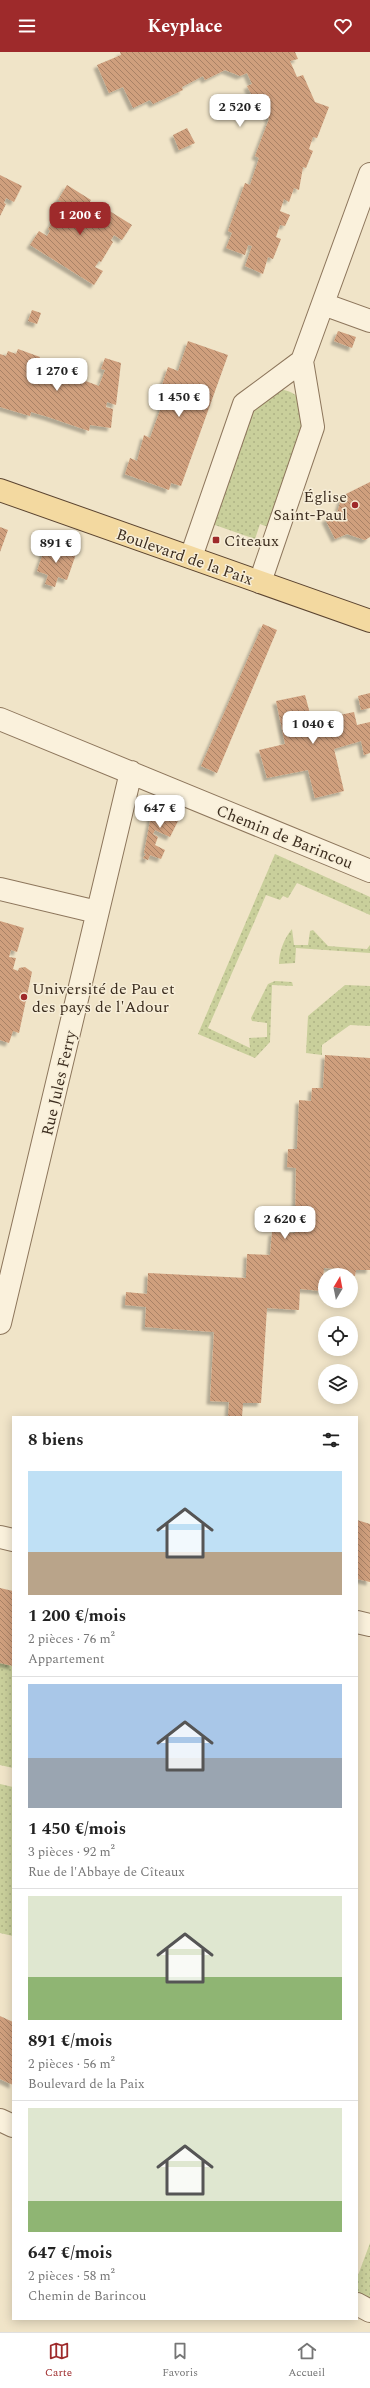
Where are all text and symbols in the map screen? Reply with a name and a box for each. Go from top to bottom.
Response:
text: Keyplace [148,13,222,40]
icon: menu [16,15,38,37]
icon: heart [332,15,354,37]
pin: 2 520 € [203,94,277,128]
text: 2 520 € [219,97,261,117]
pin: 1 200 € [43,202,117,236]
text: 1 200 € [59,205,101,225]
pin: 1 270 € [20,358,94,392]
text: 1 270 € [36,361,78,381]
pin: 1 450 € [142,384,216,418]
text: 1 450 € [158,387,200,407]
place label: Église Saint-Paul [273,485,347,527]
marker: Église Saint-Paul [350,500,360,510]
street label: Boulevard de la Paix [113,522,256,592]
place label: Cîteaux [224,529,279,553]
pin: 891 € [28,530,84,564]
text: 891 € [40,533,72,553]
marker: Cîteaux [211,535,221,545]
pin: 1 040 € [276,711,350,745]
text: 1 040 € [292,714,334,734]
pin: 647 € [132,795,188,829]
text: 647 € [144,798,176,818]
street label: Chemin de Barincou [213,799,357,875]
place label: Université de Pau et des pays de l'Adour [32,977,175,1019]
marker: Université de Pau et des pays de l'Adour [19,992,29,1002]
street label: Rue Jules Ferry [35,1027,83,1138]
pin: 2 620 € [248,1206,322,1240]
text: 2 620 € [264,1209,306,1229]
north arrow [318,1268,358,1308]
map controls [318,1268,358,1404]
button: locate [318,1316,358,1356]
button: layers [318,1364,358,1404]
text: 8 biens [28,1427,84,1453]
icon: filters [320,1429,342,1451]
icon: home [149,1497,221,1569]
text: 1 200 €/mois [28,1603,126,1629]
text: 2 pièces · 76 m² [28,1629,115,1649]
text: Appartement [28,1649,105,1669]
icon: home [149,1710,221,1782]
text: 1 450 €/mois [28,1816,126,1842]
text: 3 pièces · 92 m² [28,1842,115,1862]
text: Rue de l'Abbaye de Cîteaux [28,1862,185,1882]
icon: home [149,1922,221,1994]
text: 891 €/mois [28,2028,112,2054]
text: 2 pièces · 56 m² [28,2054,115,2074]
text: Boulevard de la Paix [28,2074,145,2094]
icon: home [149,2134,221,2206]
text: 647 €/mois [28,2240,112,2266]
text: 2 pièces · 58 m² [28,2266,115,2286]
text: Chemin de Barincou [28,2286,146,2306]
tab: Carte [45,2340,72,2381]
tab: Favoris [162,2340,198,2381]
tab: Accueil [288,2340,325,2381]

